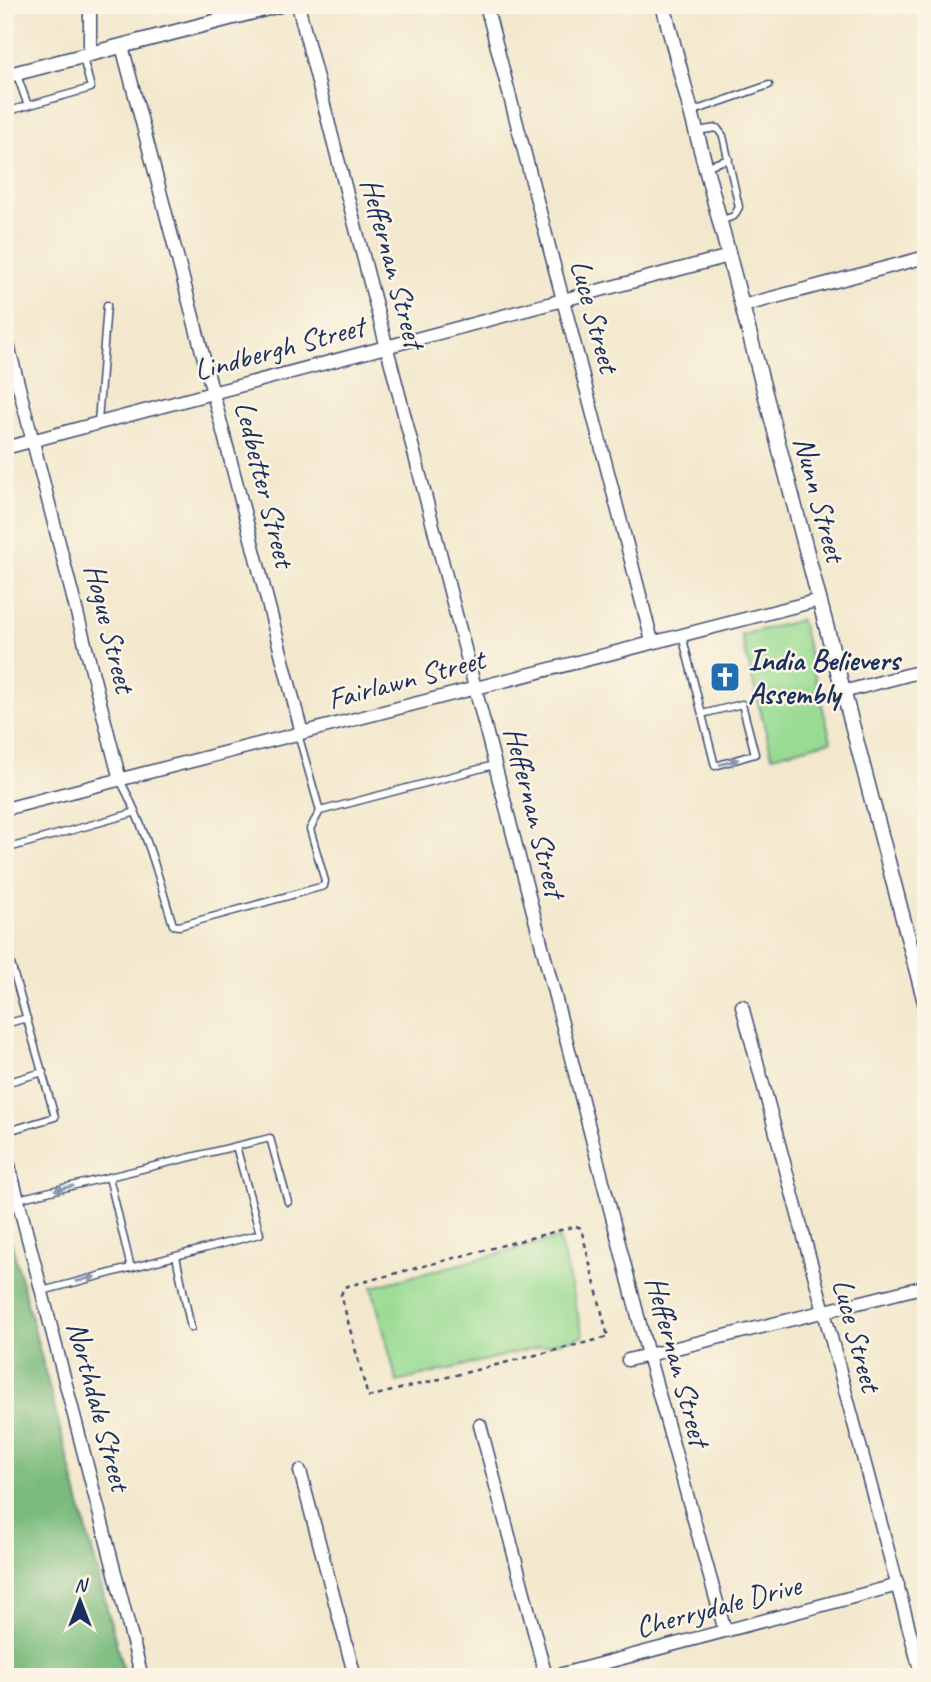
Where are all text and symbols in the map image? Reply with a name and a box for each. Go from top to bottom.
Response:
street label: Heffernan Street [352,174,435,356]
street label: Luce Street [562,255,629,379]
street label: Lindbergh Street [190,306,372,389]
street label: Ledbetter Street [226,397,305,574]
street label: Nunn Street [785,432,856,569]
street label: Hogue Street [76,560,145,699]
street label: Fairlawn Street [324,639,491,718]
place label: India Believers Assembly [748,641,903,713]
church icon: India Believers Assembly [708,660,742,694]
street label: Heffernan Street [496,723,575,905]
one-way arrow [719,756,740,766]
one-way arrow [53,1183,75,1194]
street label: Heffernan Street [637,1272,720,1454]
one-way arrow [75,1273,97,1284]
street label: Luce Street [824,1274,891,1398]
street label: Northdale Street [58,1317,141,1498]
street label: Cherrydale Drive [631,1565,807,1646]
north arrow [46,1566,116,1636]
text: N [74,1573,89,1597]

